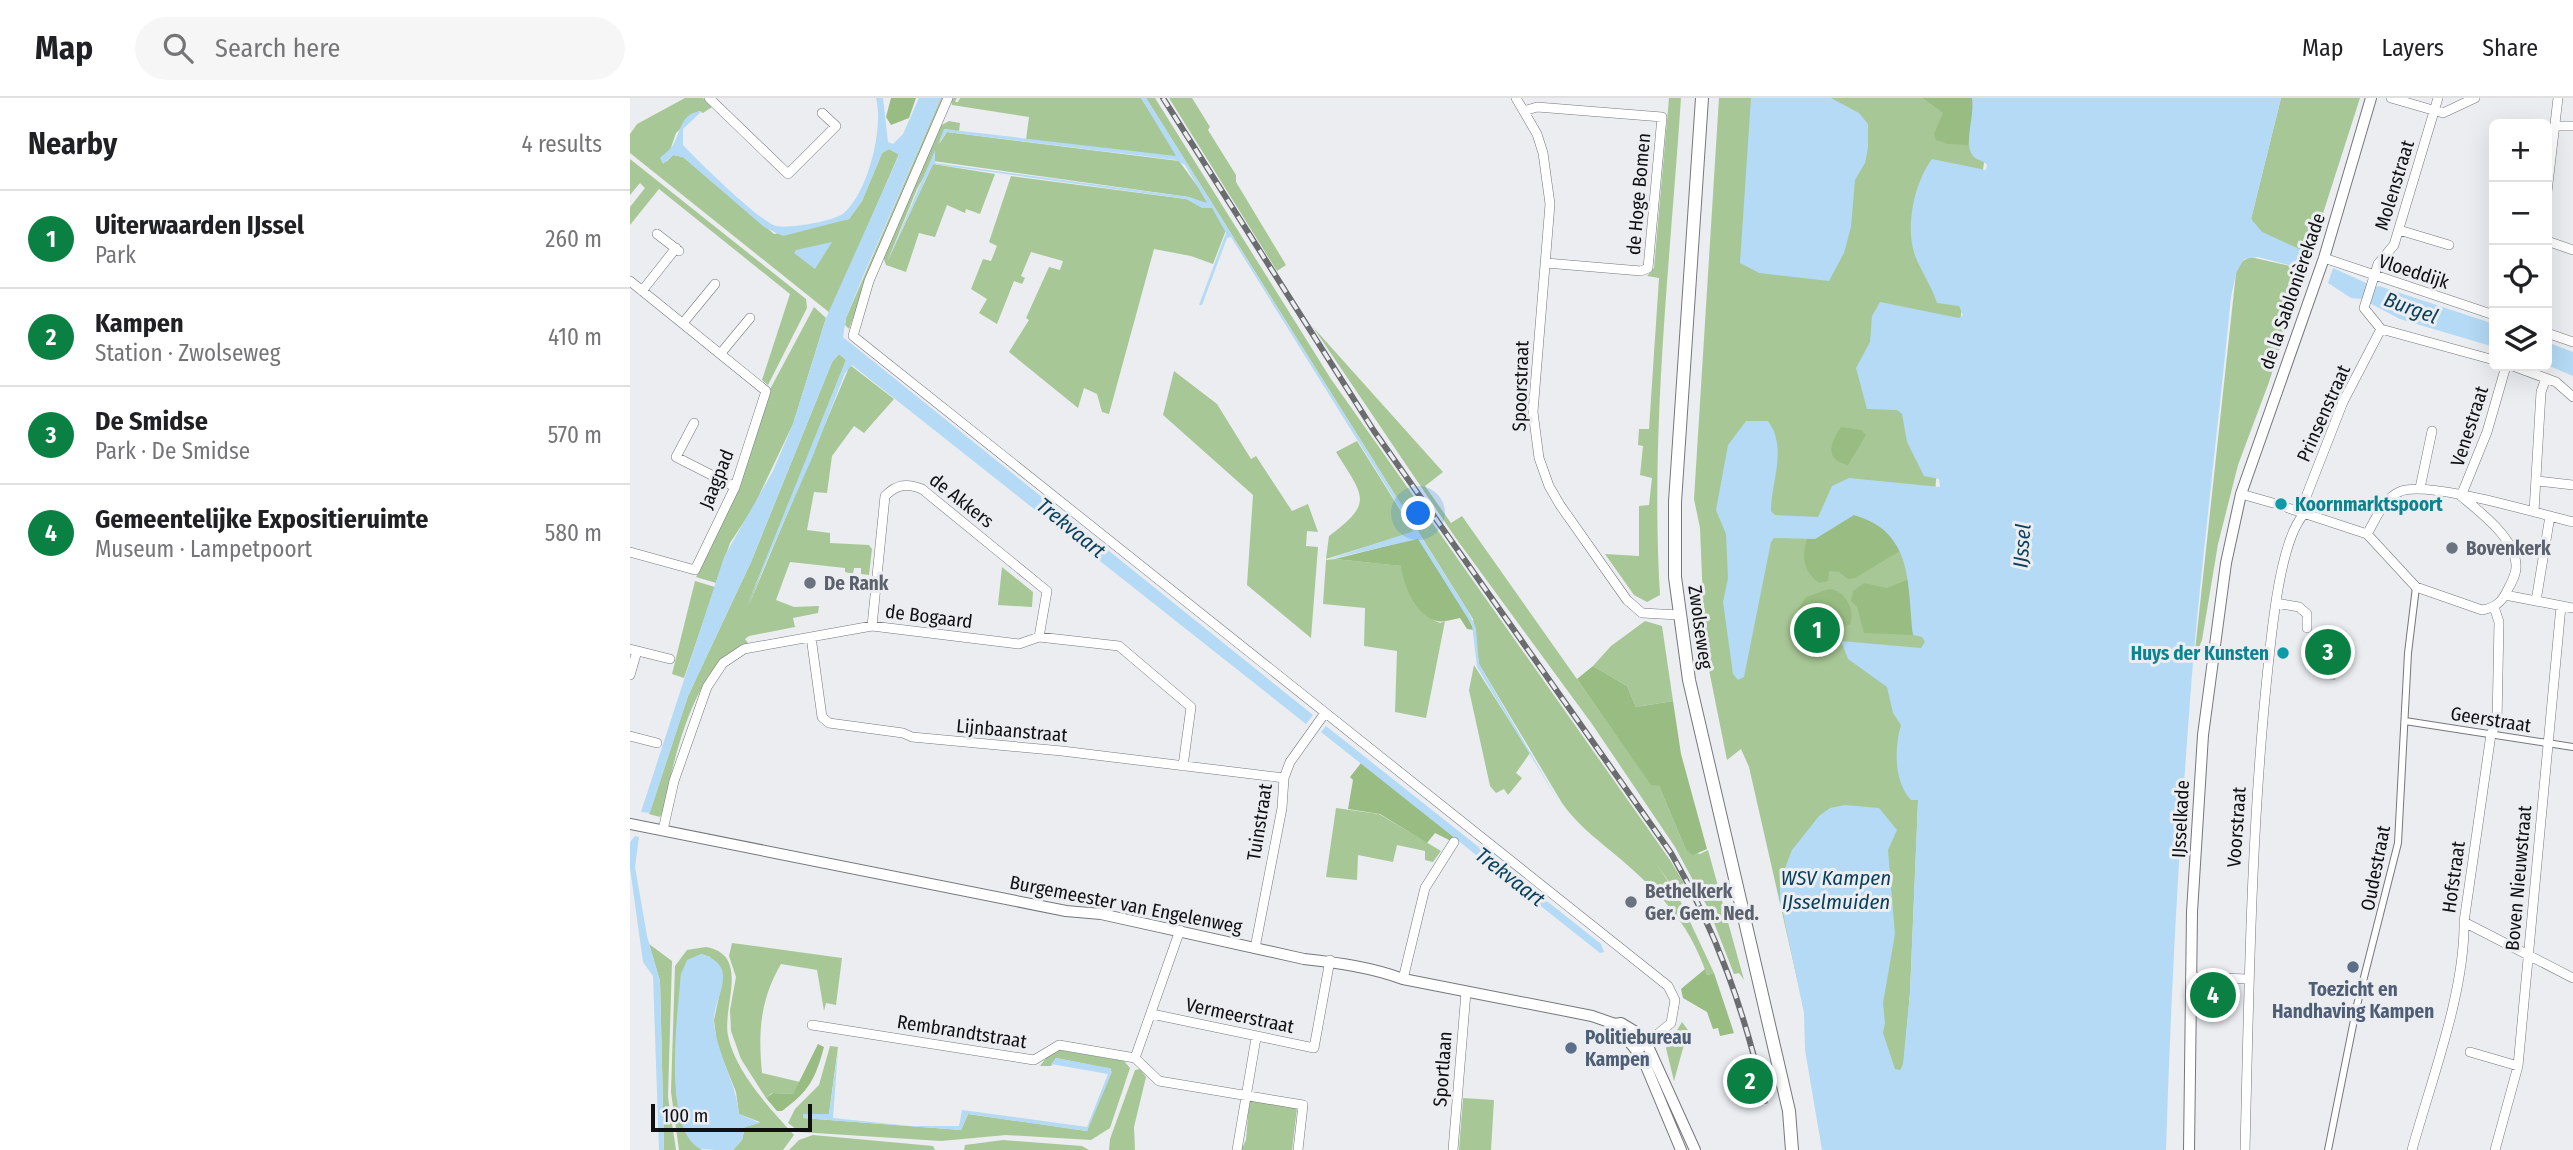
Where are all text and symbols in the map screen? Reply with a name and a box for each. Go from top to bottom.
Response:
search box [135,17,625,80]
text: Map [35,28,93,68]
icon: search [159,29,197,67]
text: Search here [215,33,340,64]
text: Map [2302,34,2344,62]
text: Layers [2382,34,2444,62]
text: Share [2482,34,2538,62]
map controls [2489,119,2552,371]
button: + [2489,119,2552,182]
text: Nearby [28,126,117,162]
text: 4 results [521,130,602,158]
street label: de Hoge Bomen [1622,132,1655,256]
street label: Molenstraat [2370,137,2419,233]
button: − [2489,182,2552,245]
text: Uiterwaarden IJssel [95,210,304,241]
street label: de la Sablonièrekade [2255,210,2330,372]
text: 1 [46,225,56,253]
text: 260 m [545,225,602,253]
text: Park [95,241,136,269]
button: locate [2489,245,2552,308]
street label: Vloeddijk [2376,249,2452,294]
water label: Burgel [2380,286,2442,330]
text: Kampen [95,308,184,339]
button: layers [2489,308,2552,371]
text: 2 [46,323,56,351]
text: 410 m [548,323,602,351]
text: Station · Zwolseweg [95,339,281,367]
street label: Spoorstraat [1507,339,1534,432]
street label: Prinsenstraat [2292,360,2355,465]
street label: Venestraat [2446,382,2493,469]
text: De Smidse [95,406,208,437]
text: 3 [46,421,56,449]
text: 570 m [548,421,602,449]
text: Park · De Smidse [95,437,250,465]
street label: Jaagpad [694,446,739,512]
street label: de Akkers [925,468,998,533]
water label: Trekvaart [1031,492,1111,564]
place label: Koornmarktspoort [2295,493,2443,516]
your location [1401,496,1435,530]
marker: Koornmarktspoort [2273,496,2289,512]
text: Gemeentelijke Expositieruimte [95,504,428,535]
text: 4 [45,519,57,547]
text: 580 m [545,519,602,547]
water label: IJssel [2007,523,2037,569]
text: Museum · Lampetpoort [95,535,312,563]
place label: Bovenkerk [2466,537,2551,560]
marker: Bovenkerk [2444,540,2460,556]
place label: De Rank [824,572,889,595]
marker: De Rank [802,575,818,591]
street label: Zwolseweg [1683,584,1718,671]
street label: de Bogaard [884,600,974,633]
pin: 1 [1794,604,1840,656]
pin: 3 [2305,626,2351,678]
place label: Huys der Kunsten [2131,642,2269,665]
marker: Huys der Kunsten [2275,645,2291,661]
street label: Geerstraat [2449,702,2534,737]
street label: Lijnbaanstraat [955,714,1069,747]
street label: IJsselkade [2167,779,2194,859]
street label: Tuinstraat [1242,781,1277,862]
street label: Voorstraat [2222,785,2251,868]
street label: Boven Nieuwstraat [2501,804,2536,952]
street label: Oudestraat [2356,823,2395,913]
street label: Hofstraat [2437,839,2470,915]
water label: Trekvaart [1470,842,1550,912]
water label: WSV Kampen IJsselmuiden [1781,865,1891,915]
street label: Burgemeester van Engelenweg [1008,871,1244,938]
place label: Bethelkerk Ger. Gem. Ned. [1645,880,1759,925]
marker: Bethelkerk Ger. Gem. Ned. [1623,894,1639,910]
marker: Toezicht en Handhaving Kampen [2345,959,2361,975]
pin: 4 [2190,969,2236,1021]
place label: Toezicht en Handhaving Kampen [2272,978,2434,1023]
street label: Vermeerstraat [1184,993,1297,1038]
street label: Rembrandtstraat [895,1010,1029,1053]
place label: Politiebureau Kampen [1585,1026,1692,1071]
street label: Sportlaan [1428,1031,1457,1108]
marker: Politiebureau Kampen [1563,1040,1579,1056]
pin: 2 [1727,1055,1773,1107]
scale bar [651,1101,812,1133]
text: 100 m [662,1104,708,1127]

